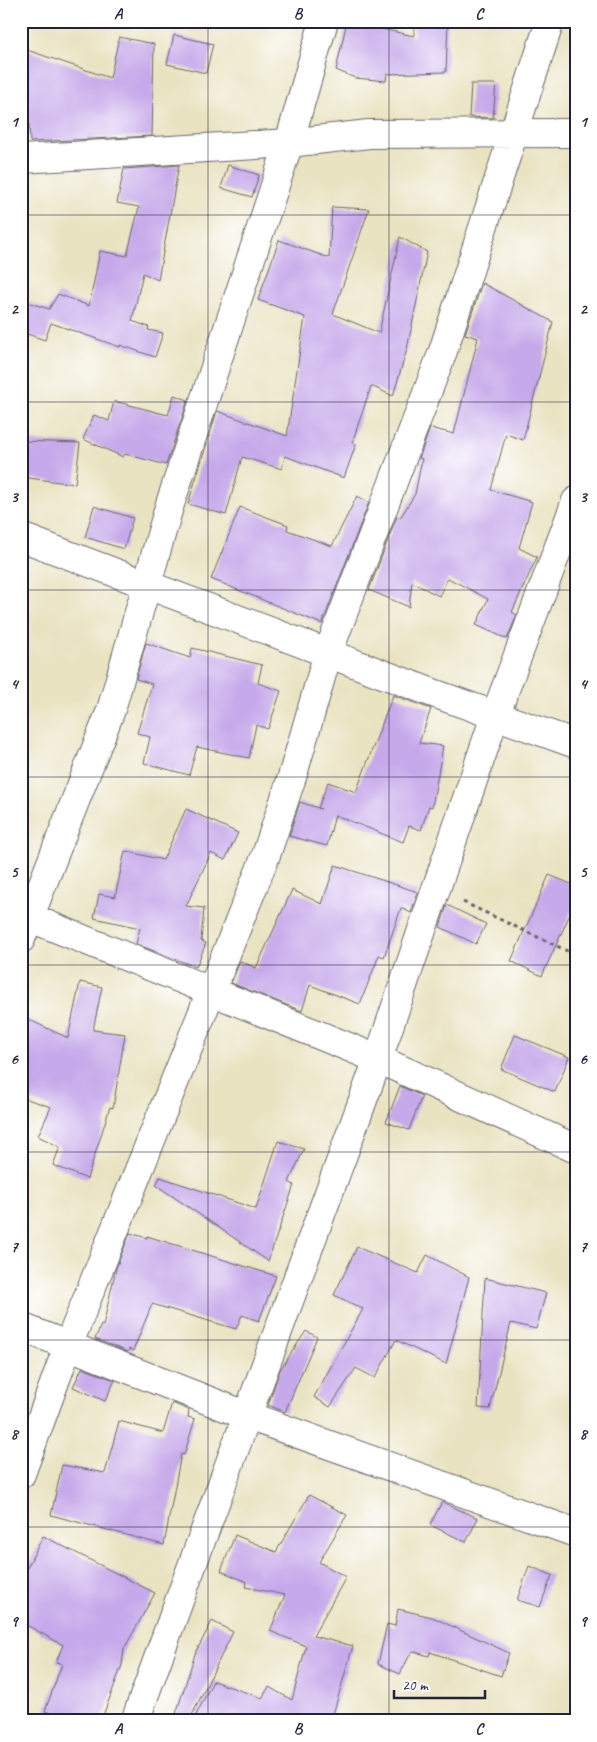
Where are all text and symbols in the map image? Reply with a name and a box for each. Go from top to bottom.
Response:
text: A [114,4,124,24]
text: B [294,4,304,24]
text: C [475,4,485,24]
text: 1 [10,112,19,132]
text: 1 [579,112,588,132]
text: 2 [10,299,19,319]
text: 2 [579,299,588,319]
text: 3 [10,487,19,507]
text: 3 [579,487,588,507]
text: 4 [10,674,19,694]
text: 4 [579,674,588,694]
text: 5 [11,862,20,882]
text: 5 [580,862,589,882]
text: 6 [10,1049,19,1069]
text: 6 [579,1049,588,1069]
text: 7 [10,1237,19,1257]
text: 7 [579,1237,588,1257]
text: 8 [10,1424,19,1444]
text: 8 [579,1424,588,1444]
text: 9 [10,1611,19,1631]
text: 9 [579,1611,588,1631]
scale bar [394,1667,486,1699]
text: 20 m [402,1676,429,1695]
text: A [114,1719,124,1739]
text: B [294,1719,304,1739]
text: C [475,1719,485,1739]

